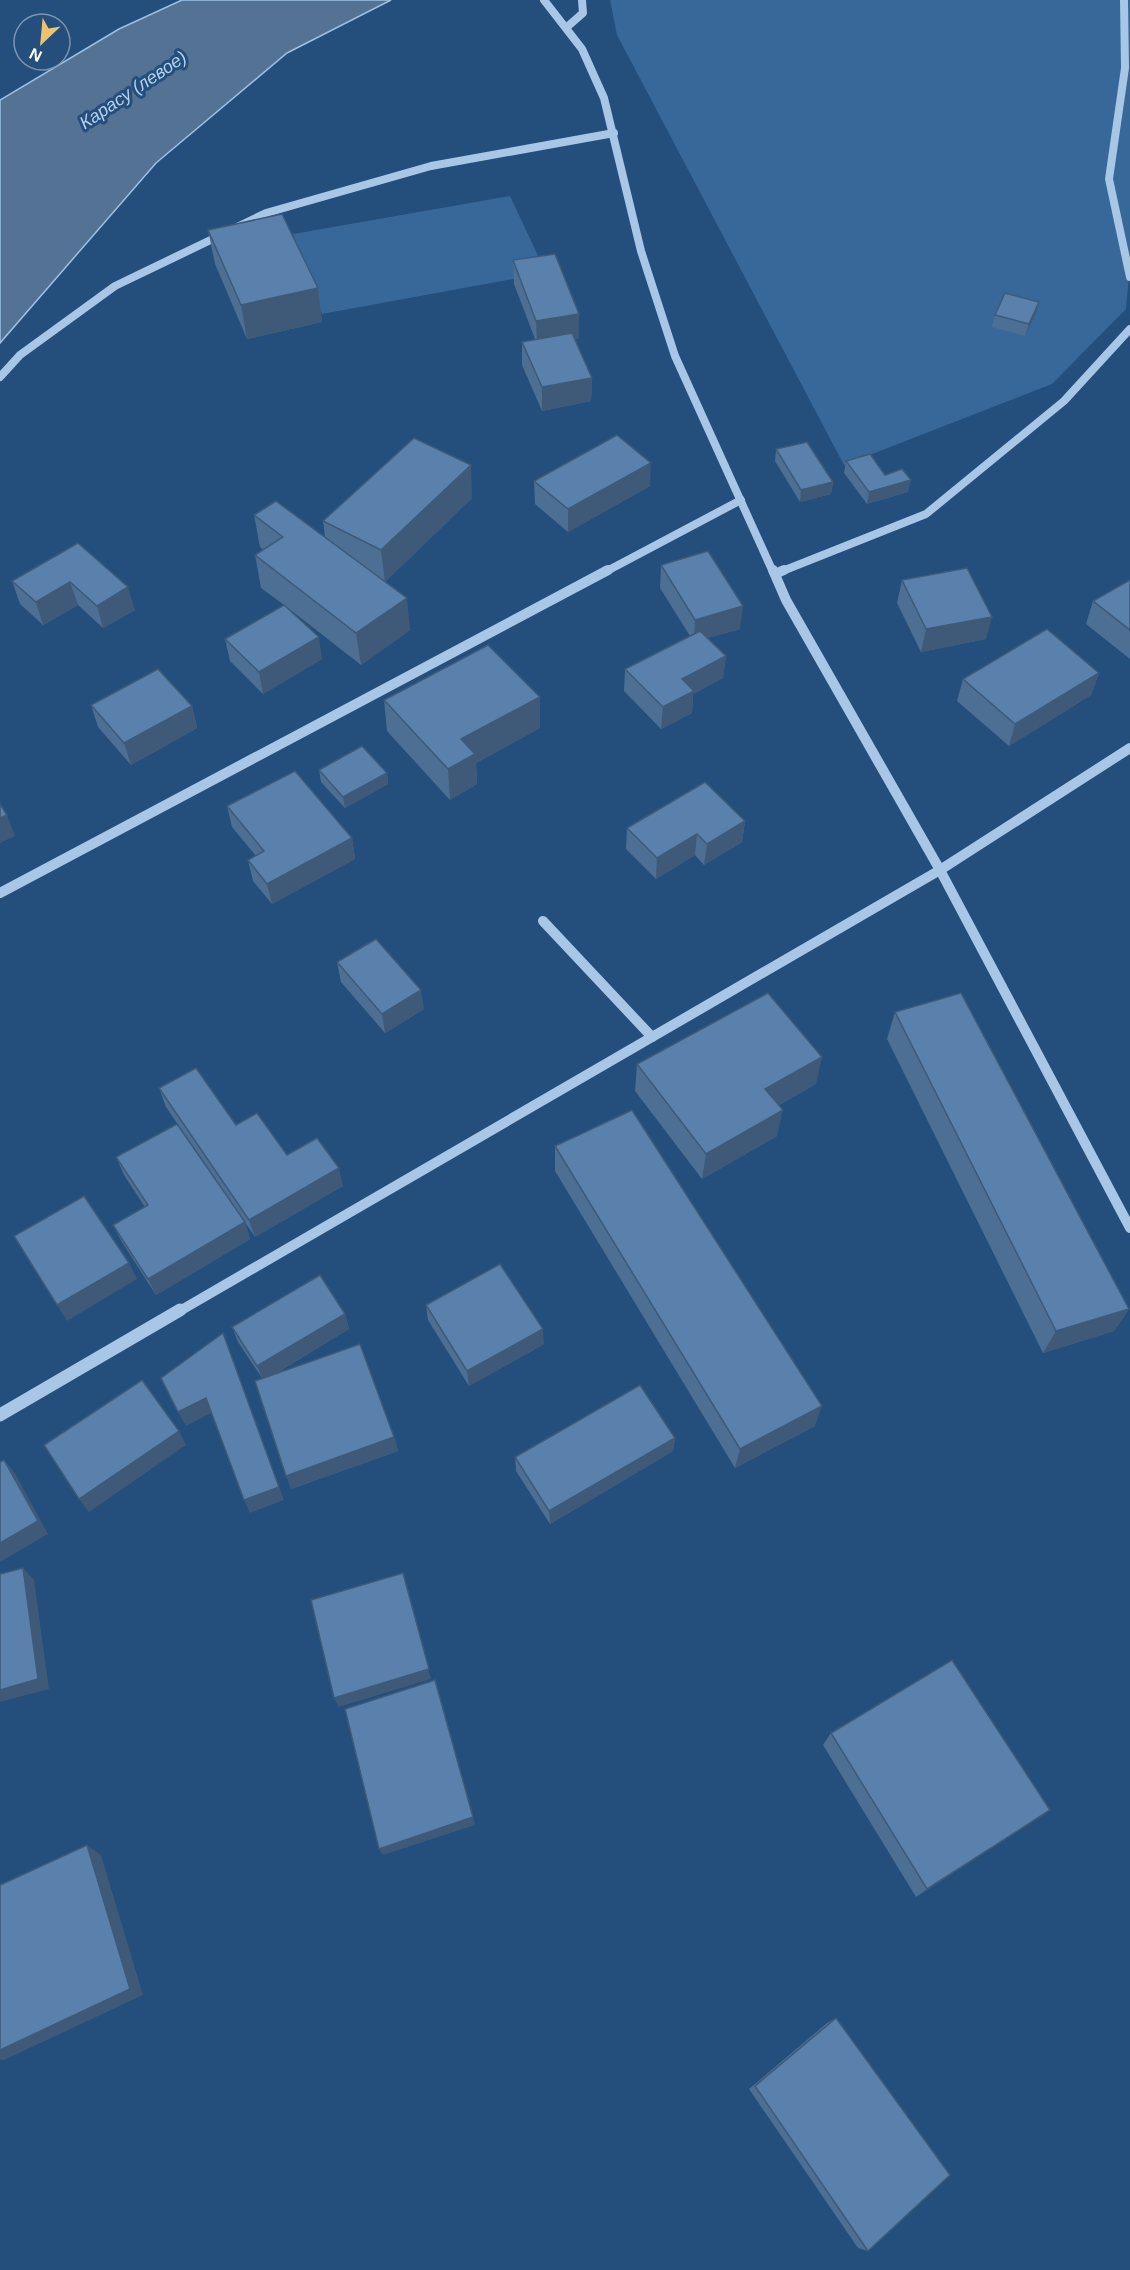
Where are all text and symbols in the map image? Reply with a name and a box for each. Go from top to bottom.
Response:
north arrow [12,12,72,72]
text: N [27,45,45,65]
water label: Карасу (левое) [76,47,190,133]

